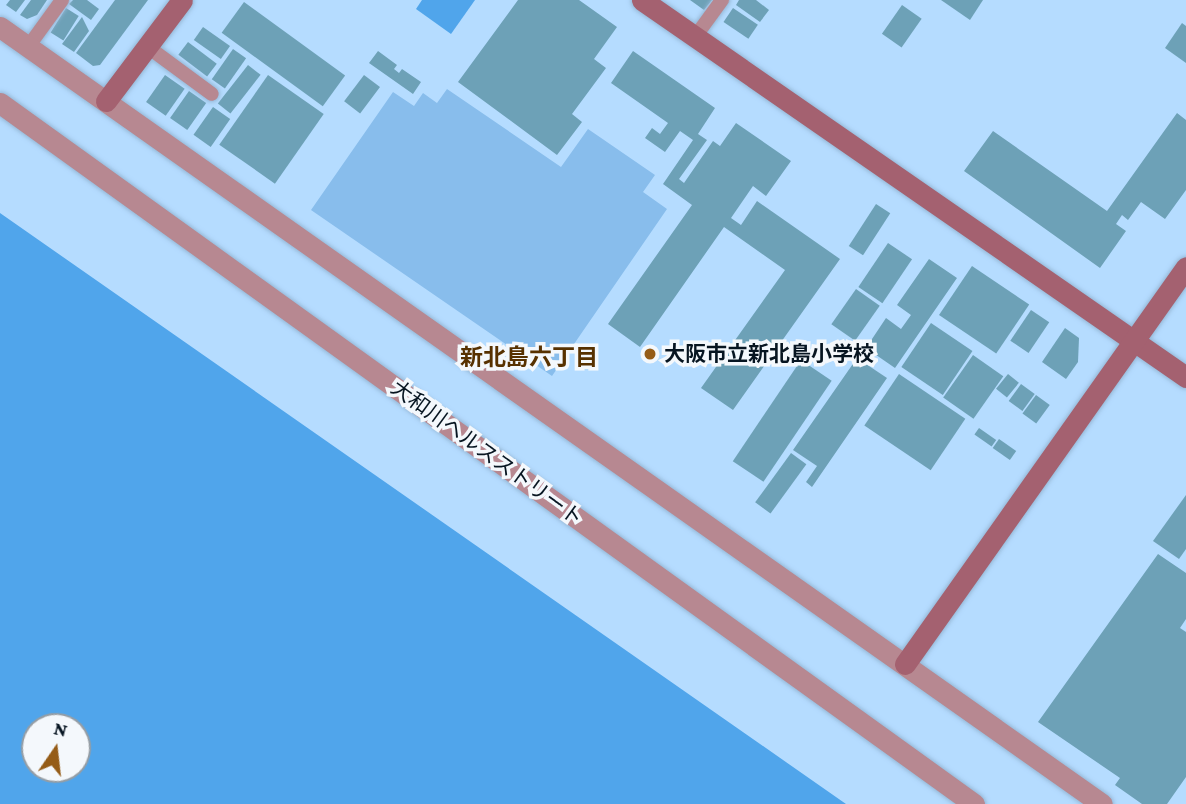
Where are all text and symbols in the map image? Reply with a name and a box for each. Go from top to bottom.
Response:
place label: 大阪市立新北島小学校 [664,341,874,367]
district label: 新北島六丁目 [460,343,598,371]
marker: 大阪市立新北島小学校 [642,346,658,362]
street label: 大和川ヘルスストリート [386,375,588,531]
north arrow [21,713,91,783]
text: N [52,717,70,741]

